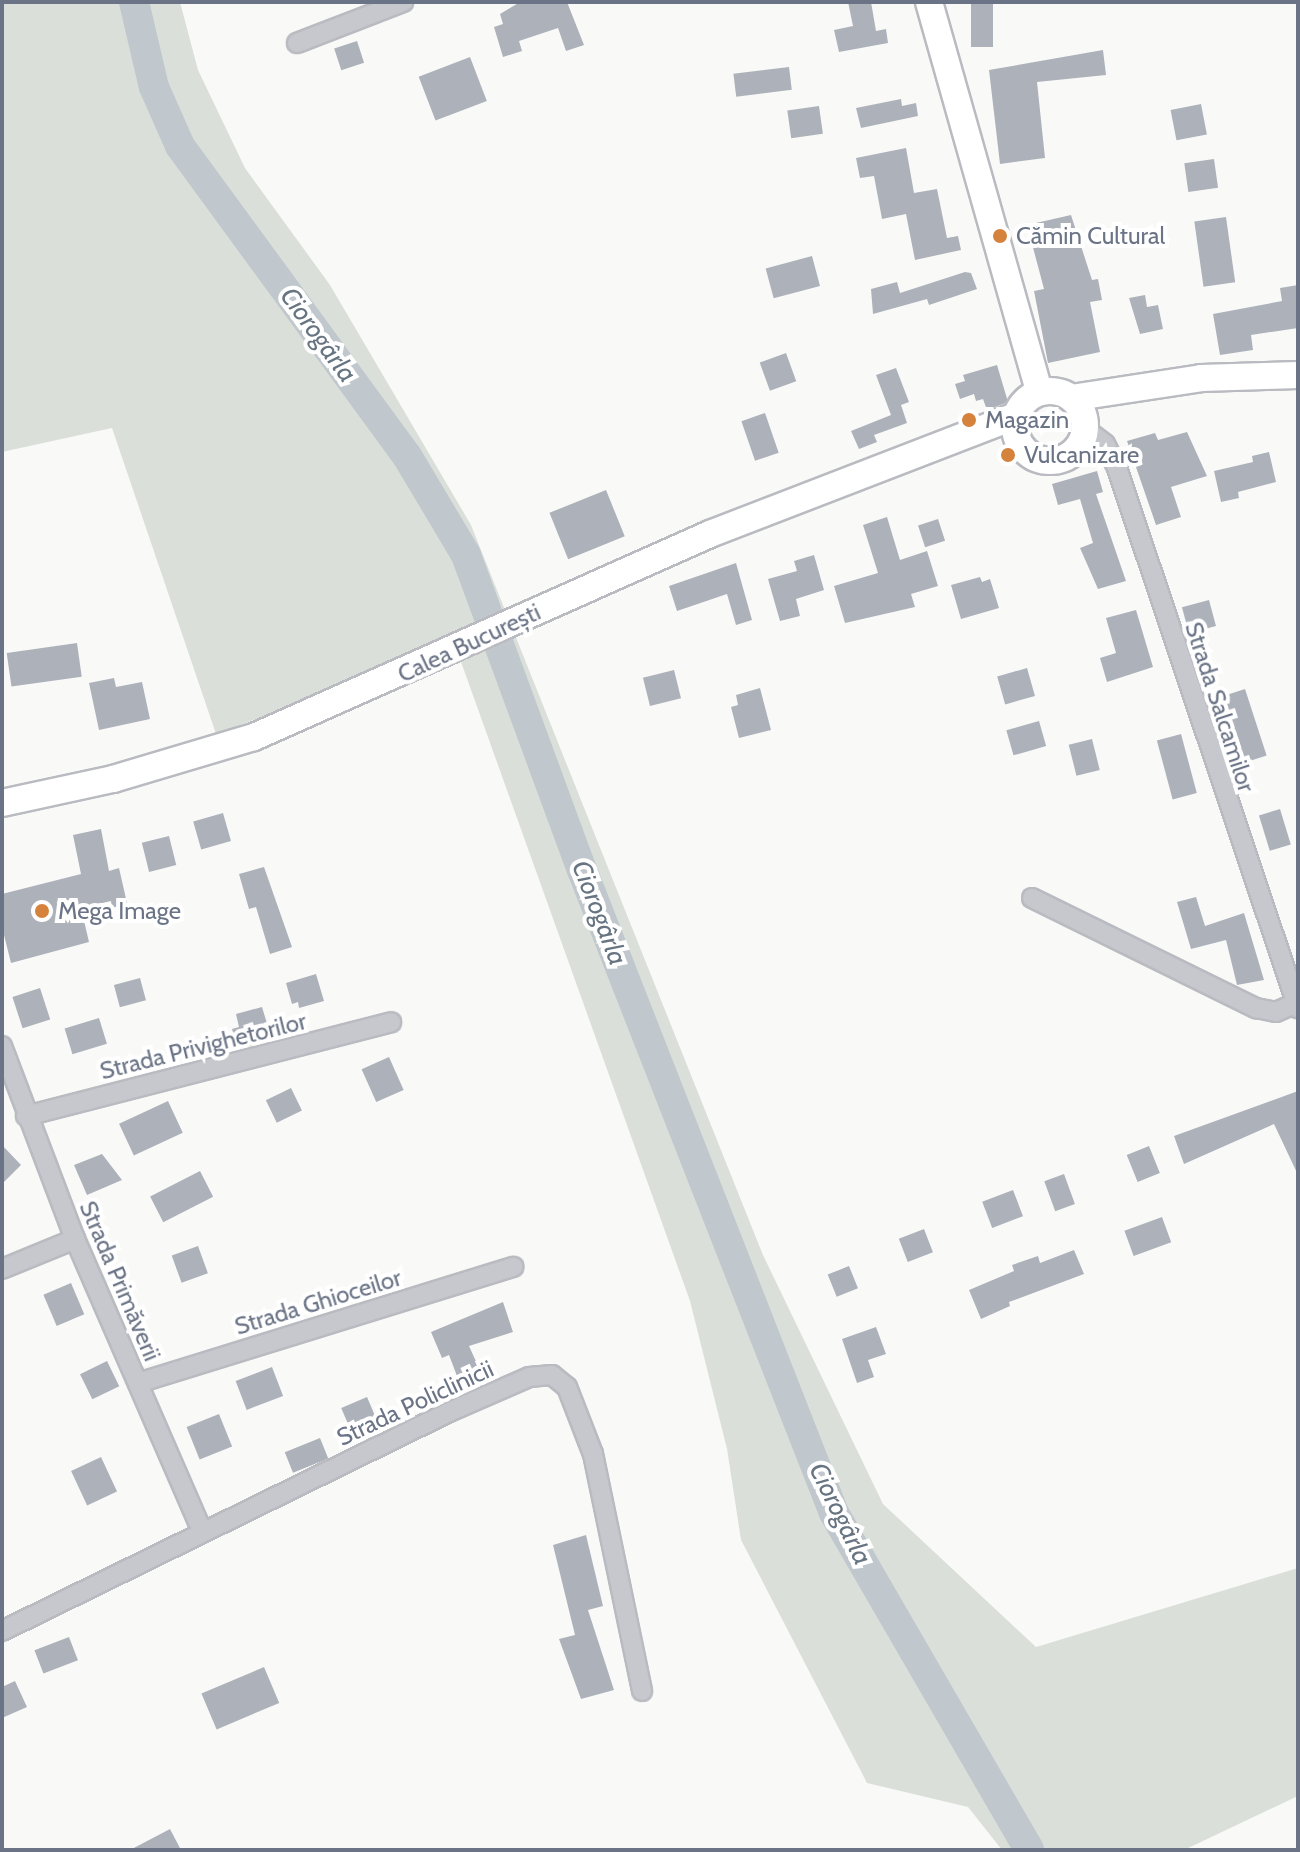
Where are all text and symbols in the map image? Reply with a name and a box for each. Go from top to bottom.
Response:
place label: Cămin Cultural [1016,222,1165,250]
marker: Cămin Cultural [991,227,1009,245]
water label: Ciorogârla [273,282,363,388]
place label: Magazin [985,406,1069,434]
marker: Magazin [960,411,978,429]
place label: Vulcanizare [1024,441,1139,469]
marker: Vulcanizare [999,446,1017,464]
street label: Calea București [393,597,545,689]
street label: Strada Salcamilor [1179,618,1261,796]
water label: Ciorogârla [565,856,633,970]
place label: Mega Image [58,897,181,925]
marker: Mega Image [33,902,51,920]
street label: Strada Privighetorilor [97,1006,309,1086]
street label: Strada Primăverii [73,1197,167,1365]
street label: Strada Ghioceilor [231,1263,405,1341]
street label: Strada Policlinicii [332,1354,498,1452]
water label: Ciorogârla [802,1458,878,1570]

